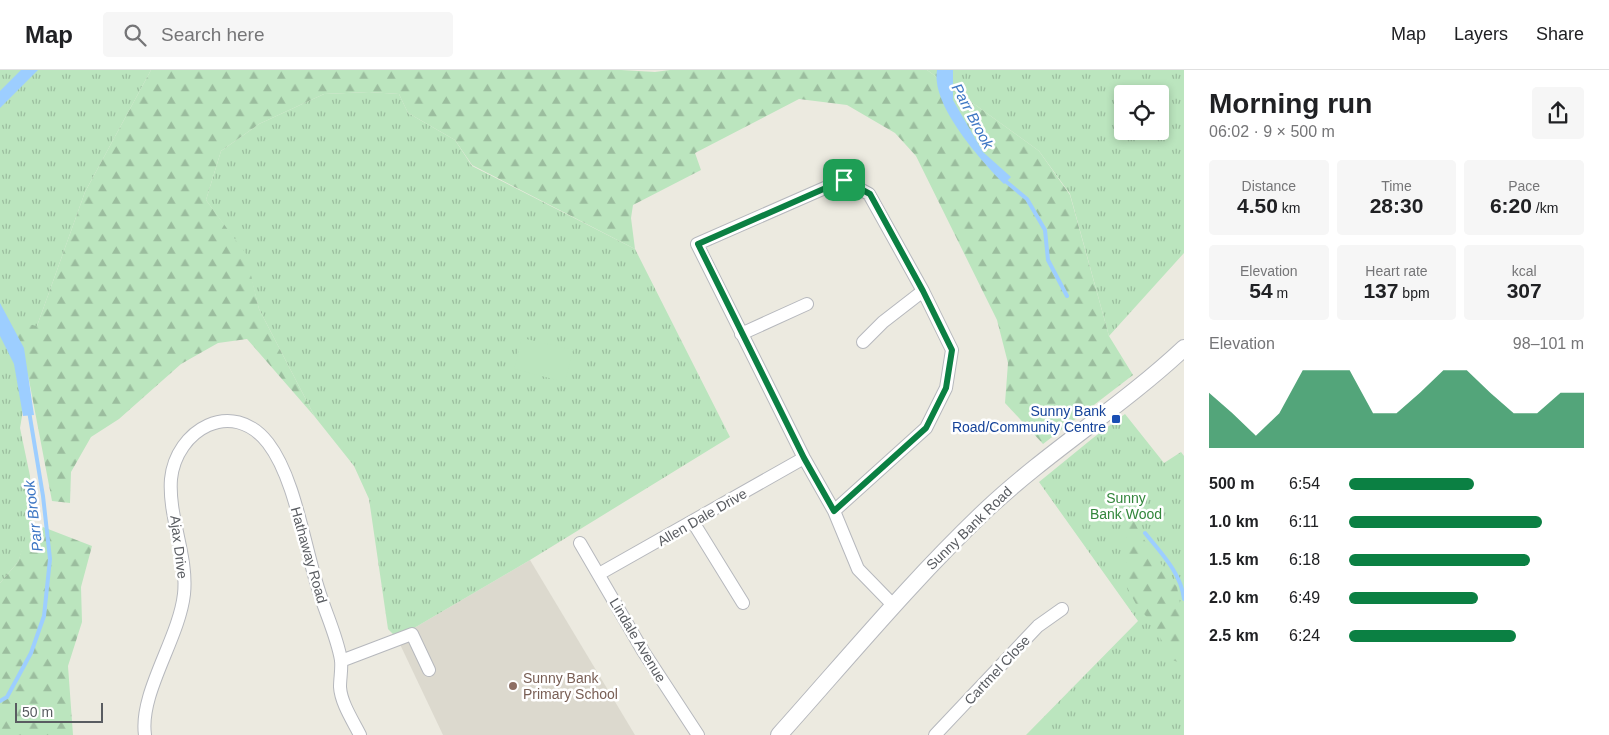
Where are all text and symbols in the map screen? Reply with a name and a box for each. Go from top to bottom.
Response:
search box [103,12,453,57]
text: Map [25,21,73,48]
icon: search [121,21,149,49]
text: Search here [161,24,265,45]
text: Map [1391,24,1426,44]
text: Layers [1454,24,1508,44]
text: Share [1536,24,1584,44]
water label: Parr Brook [949,80,998,153]
map controls [1114,85,1169,140]
button: locate [1114,85,1169,140]
button: share [1532,87,1584,139]
text: Morning run [1209,88,1372,119]
text: 06:02 · 9 × 500 m [1209,123,1335,140]
pin [823,159,865,201]
icon: arrive [830,166,858,194]
text: Distance [1242,178,1296,194]
text: Time [1381,178,1412,194]
text: Pace [1508,178,1540,194]
text: 4.50 [1237,194,1278,217]
text: 28:30 [1370,194,1423,217]
text: 6:20 [1490,194,1532,217]
text: km [1278,200,1301,216]
text: /km [1532,200,1558,216]
text: Elevation [1240,263,1298,279]
text: Heart rate [1365,263,1428,279]
text: kcal [1512,263,1537,279]
text: 54 [1249,279,1273,302]
text: 137 [1363,279,1398,302]
text: 307 [1507,279,1542,302]
text: m [1273,285,1288,301]
text: bpm [1398,285,1430,301]
text: Elevation [1209,335,1275,352]
text: 98–101 m [1513,335,1584,352]
place label: Sunny Bank Road/Community Centre [952,403,1107,435]
marker: Sunny Bank Road/Community Centre [1110,413,1122,425]
text: 500 m [1209,475,1254,492]
text: 6:54 [1289,475,1320,492]
water label: Parr Brook [20,478,46,553]
street label: Sunny Bank Road [923,483,1015,573]
street label: Allen Dale Drive [655,485,750,549]
park label: Sunny Bank Wood [1090,490,1162,522]
street label: Hathaway Road [288,505,330,605]
text: 1.0 km [1209,513,1259,530]
text: 6:11 [1289,513,1319,530]
street label: Ajax Drive [167,514,191,580]
text: 1.5 km [1209,551,1259,568]
text: 6:18 [1289,551,1320,568]
text: 2.0 km [1209,589,1259,606]
text: 6:49 [1289,589,1320,606]
street label: Lindale Avenue [607,595,670,685]
text: 2.5 km [1209,627,1259,644]
text: 6:24 [1289,627,1320,644]
street label: Cartmel Close [961,632,1033,708]
place label: Sunny Bank Primary School [523,670,618,702]
marker: Sunny Bank Primary School [507,680,519,692]
scale bar [15,700,102,723]
text: 50 m [22,704,53,720]

